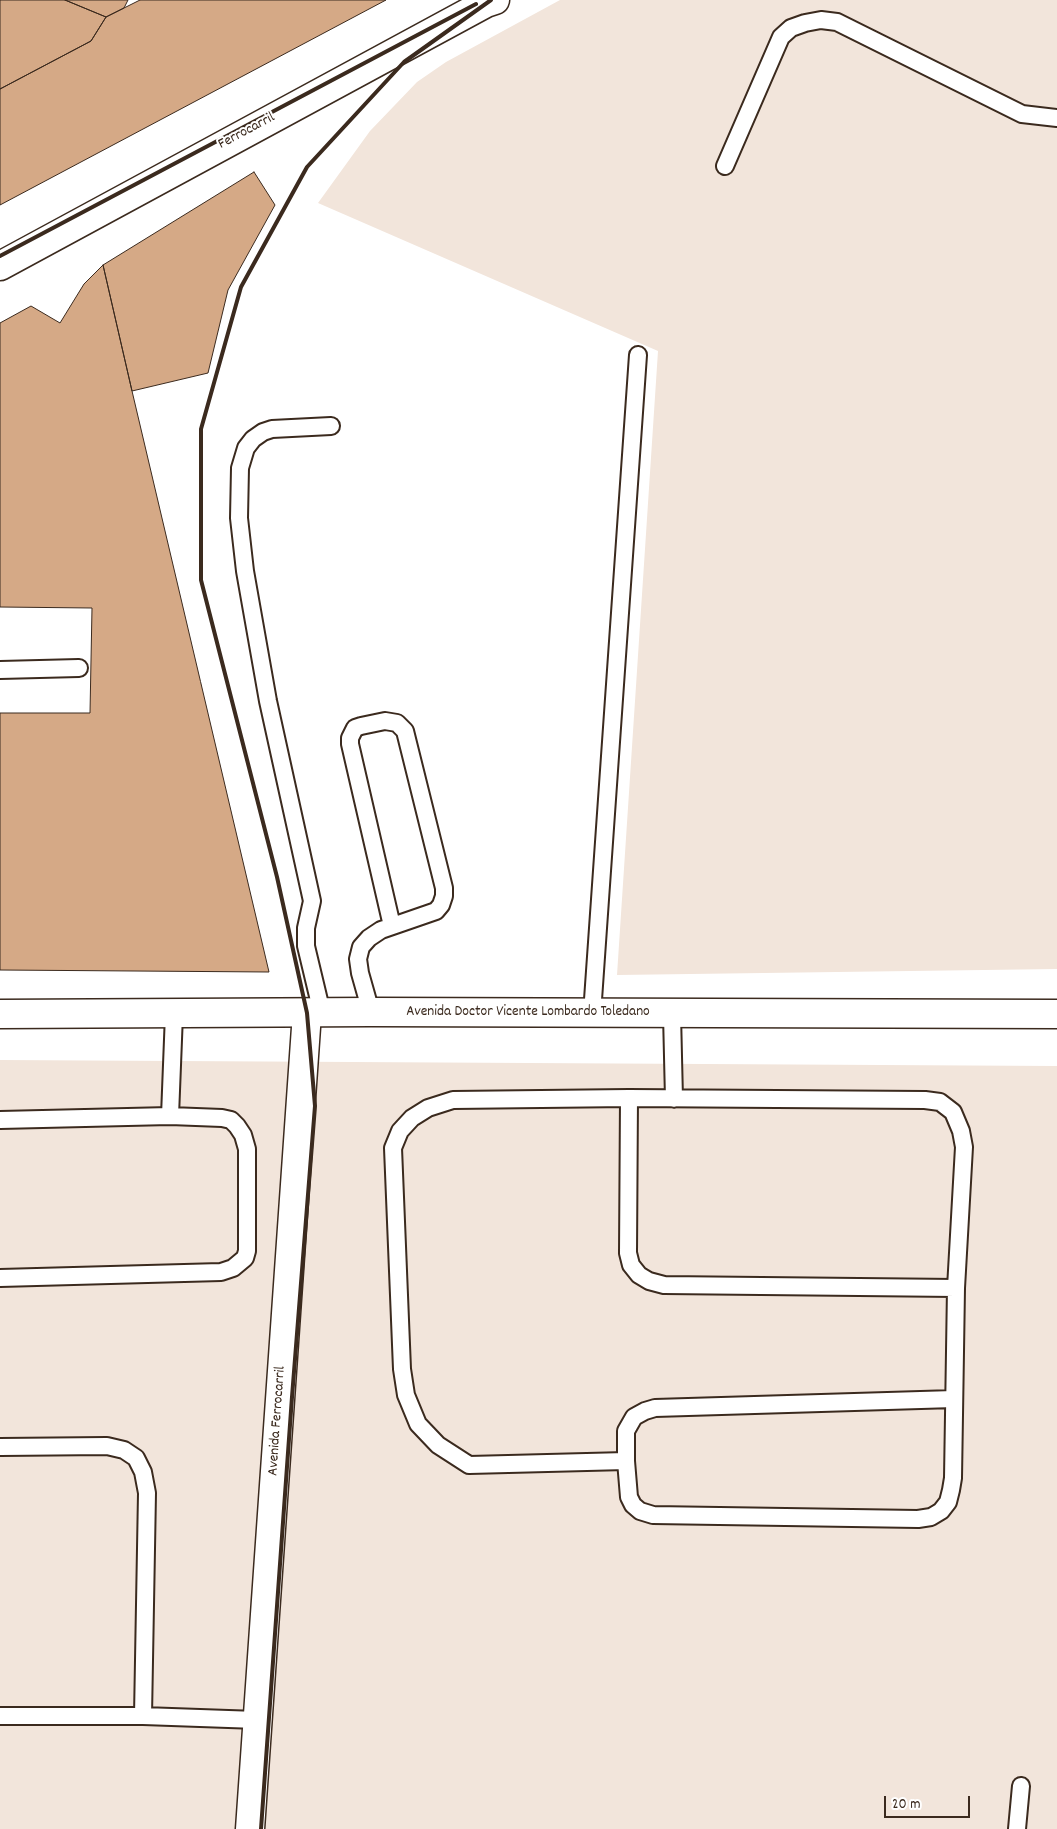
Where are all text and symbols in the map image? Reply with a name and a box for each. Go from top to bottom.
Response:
street label: Ferrocarril [216,110,278,154]
street label: Avenida Doctor Vicente Lombardo Toledano [406,1004,650,1022]
street label: Avenida Ferrocarril [265,1366,291,1476]
scale bar [887,1786,973,1818]
text: 20 m [892,1794,920,1816]

